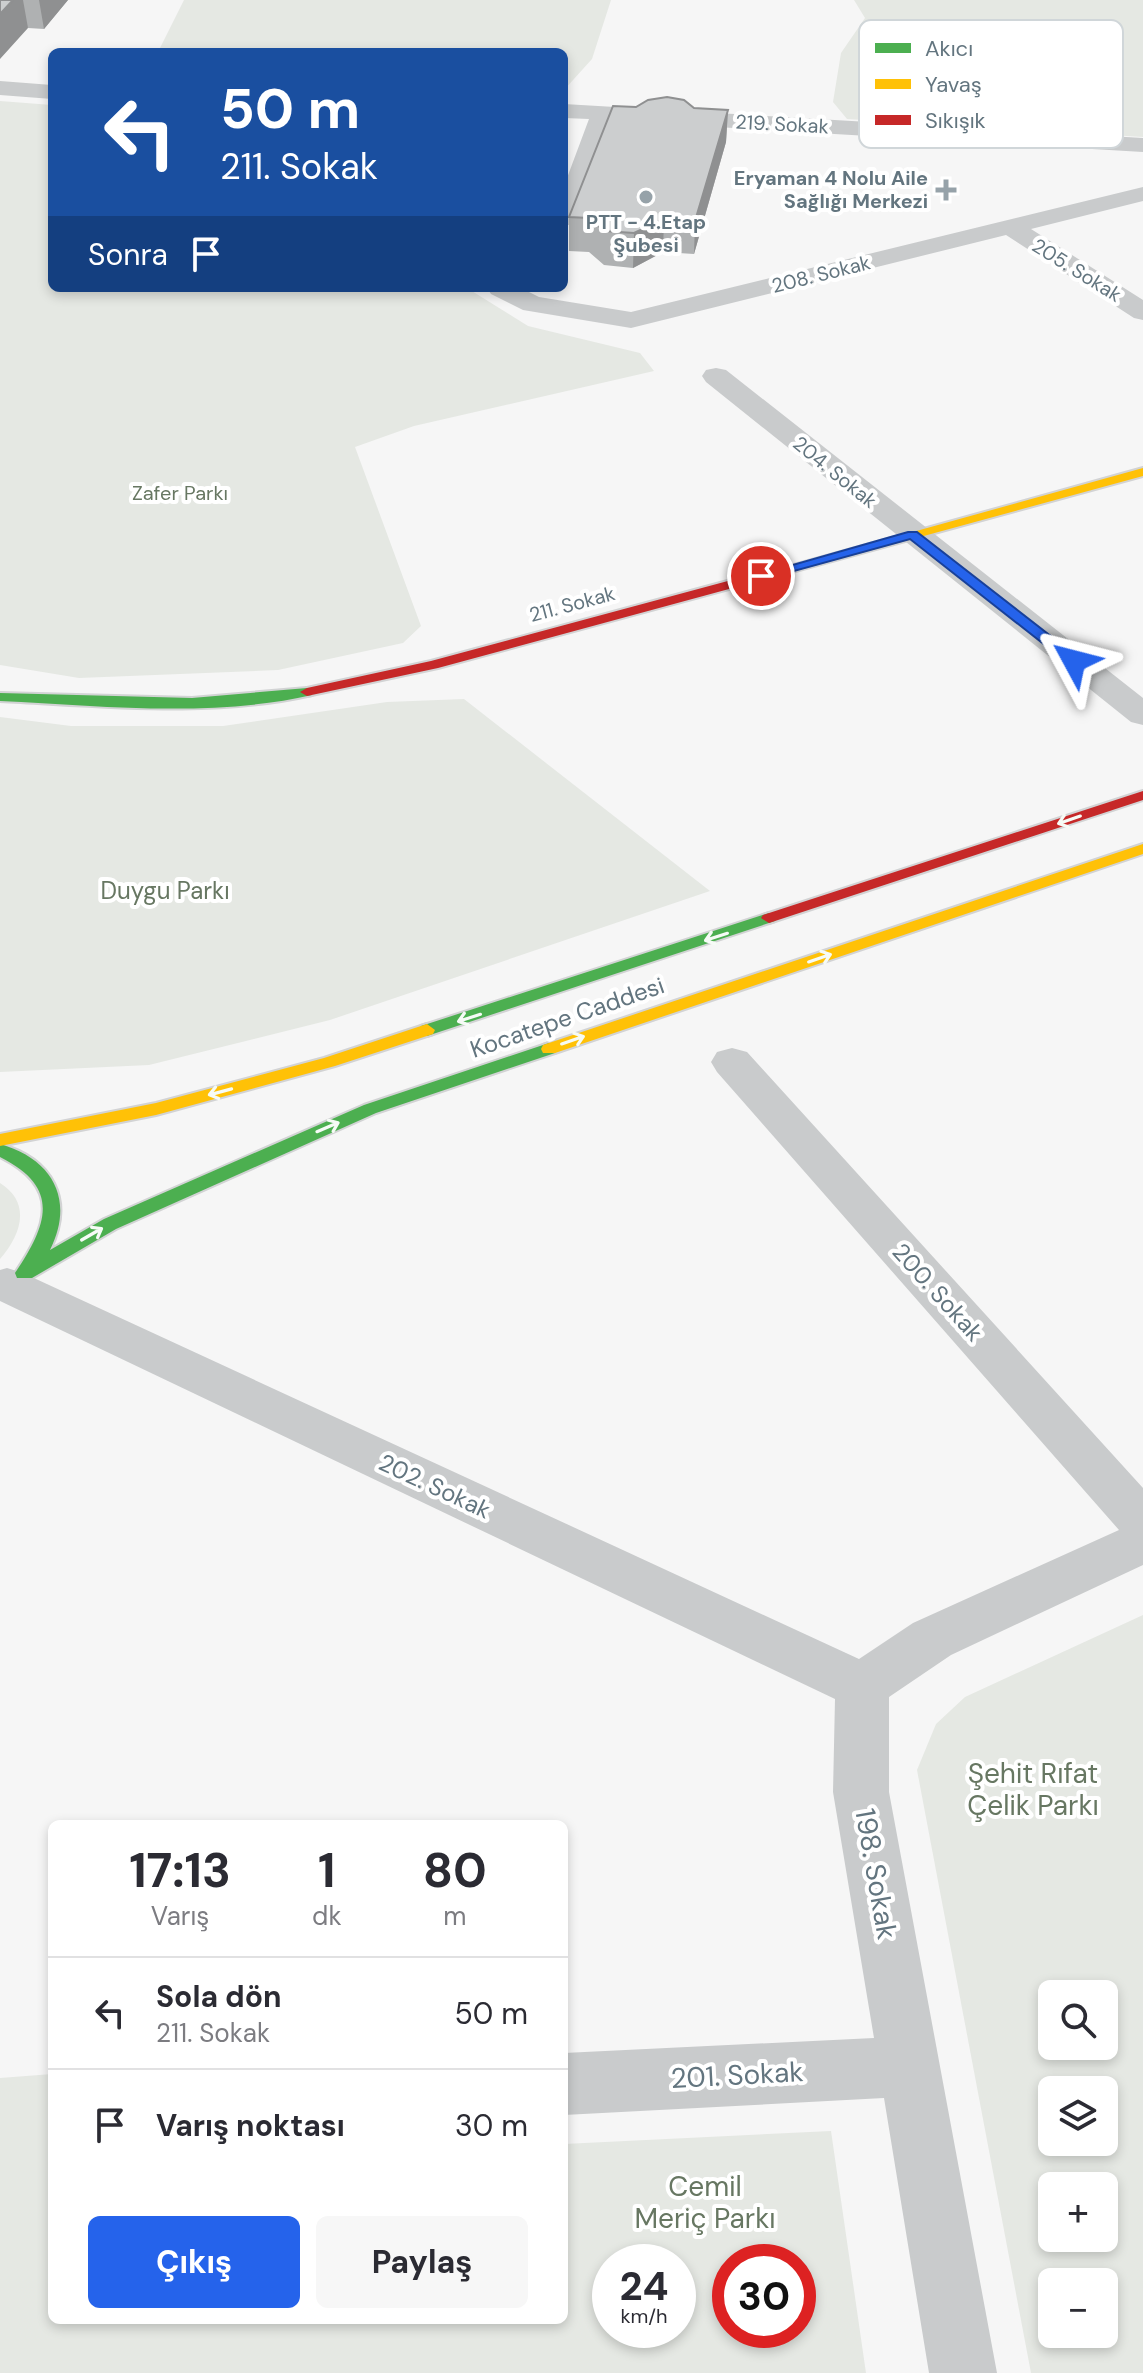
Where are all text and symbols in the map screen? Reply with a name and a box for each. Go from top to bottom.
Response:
legend [859,20,1123,148]
text: Akıcı [925,34,973,63]
text: Yavaş [925,70,982,99]
text: 50 m [220,72,360,145]
icon: left [88,80,192,184]
text: Sıkışık [925,106,986,135]
street label: 219. Sokak [735,109,829,139]
text: 211. Sokak [220,143,378,190]
place label: Eryaman 4 Nolu Aile Sağlığı Merkezi [734,165,928,214]
marker: Eryaman 4 Nolu Aile Sağlığı Merkezi [935,179,957,201]
marker: PTT - 4.Etap Şubesi [637,188,655,206]
place label: PTT - 4.Etap Şubesi [586,209,706,258]
icon: arrive [184,232,228,276]
street label: 205. Sokak [1027,232,1127,308]
text: Sonra [88,235,168,274]
street label: 208. Sokak [769,249,873,299]
street label: 204. Sokak [788,430,882,514]
park label: Zafer Parkı [132,480,228,506]
pin [727,542,795,610]
icon: arrive [739,554,783,598]
street label: 211. Sokak [526,580,618,628]
position arrow [1032,619,1116,703]
one-way arrow [1057,813,1082,828]
park label: Duygu Parkı [100,875,230,906]
one-way arrow [704,931,729,945]
one-way arrow [807,949,832,964]
street label: Kocatepe Caddesi [466,969,668,1065]
one-way arrow [456,1011,481,1026]
one-way arrow [561,1032,586,1047]
one-way arrow [207,1086,233,1101]
one-way arrow [316,1118,340,1133]
one-way arrow [80,1226,103,1242]
street label: 200. Sokak [886,1236,990,1348]
street label: 202. Sokak [374,1447,496,1525]
park label: Şehit Rıfat Çelik Parkı [967,1755,1099,1824]
street label: 198. Sokak [846,1806,906,1942]
text: 17:13 [129,1839,231,1902]
text: 1 [318,1839,336,1902]
text: 80 [423,1839,487,1902]
text: Varış [151,1899,209,1933]
text: dk [312,1899,342,1933]
text: m [443,1899,466,1933]
text: Sola dön [156,1977,282,2016]
map controls [1038,1980,1118,2348]
button: search [1038,1980,1118,2060]
icon: left [88,1991,132,2035]
text: 50 m [454,1994,528,2033]
text: 211. Sokak [156,2016,270,2050]
street label: 201. Sokak [670,2053,804,2097]
button: layers [1038,2076,1118,2156]
icon: arrive [88,2103,132,2147]
text: Varış noktası [156,2106,345,2145]
text: 30 m [455,2106,528,2145]
park label: Cemil Meriç Parkı [634,2168,776,2237]
button: + [1038,2172,1118,2252]
button: Çıkış [88,2216,300,2308]
button: Paylaş [316,2216,528,2308]
speed limit sign: 30 [712,2244,816,2348]
text: 24 [620,2260,668,2312]
button: − [1038,2268,1118,2348]
text: km/h [620,2303,668,2329]

